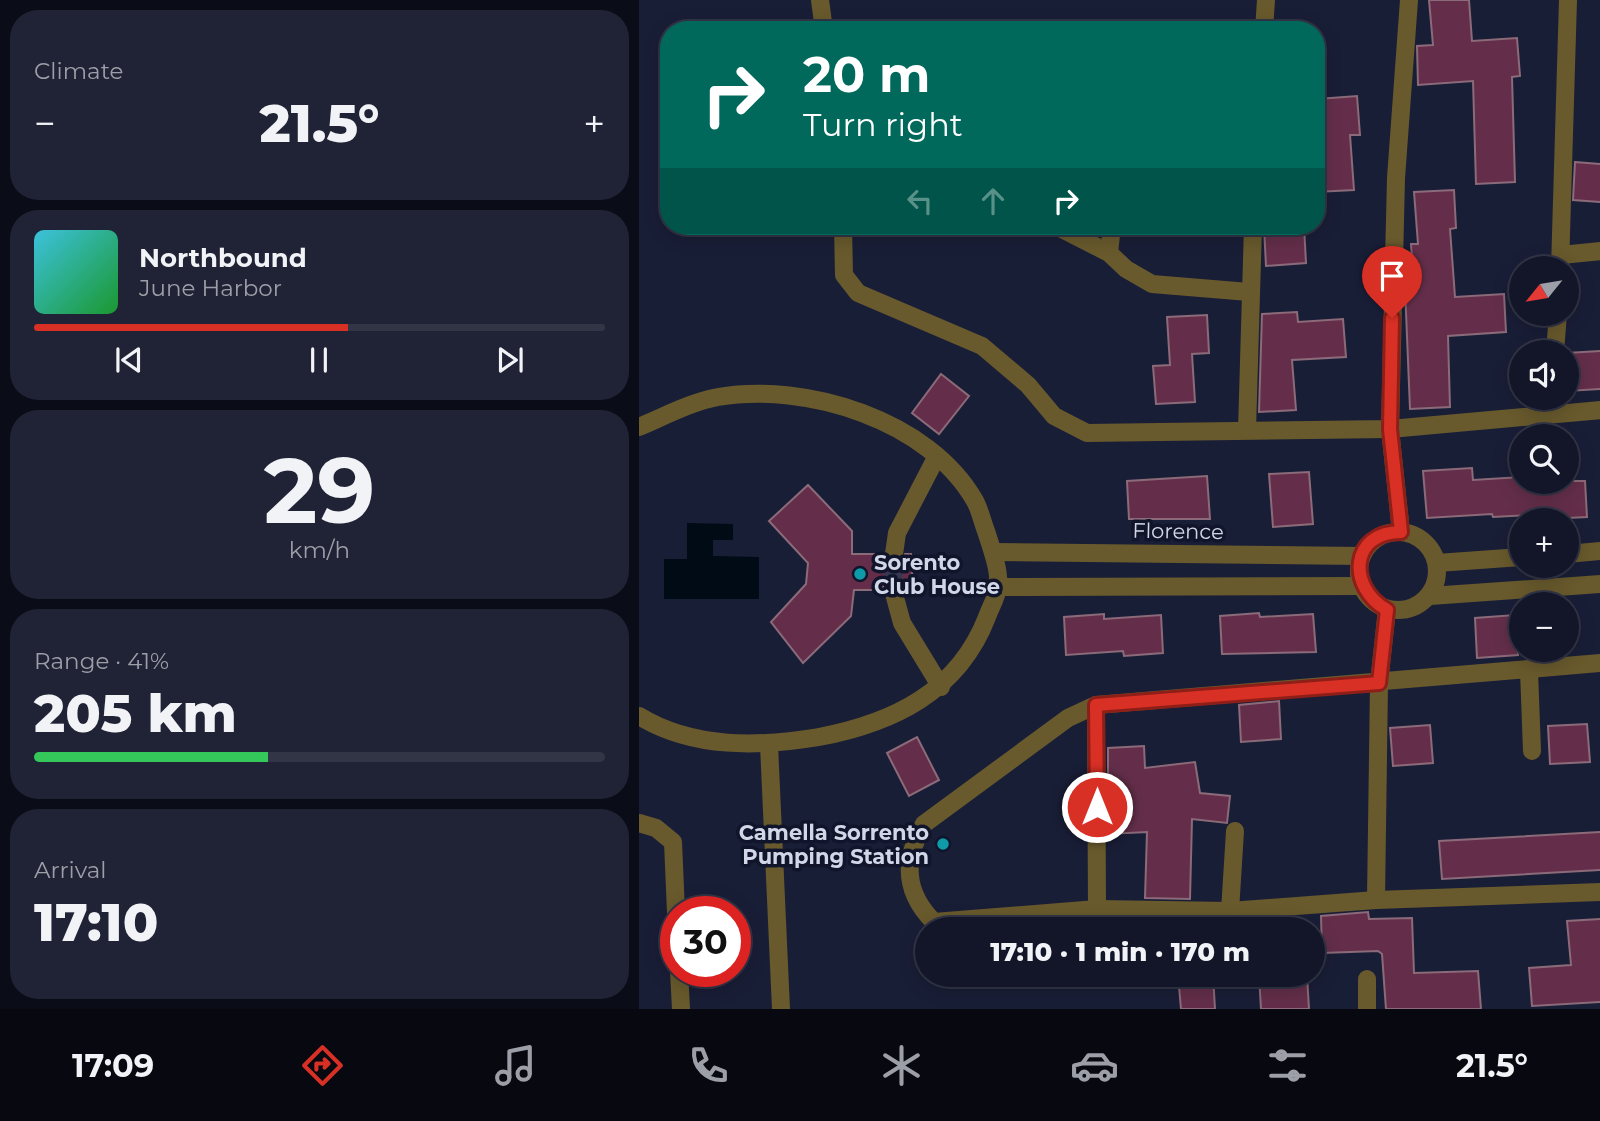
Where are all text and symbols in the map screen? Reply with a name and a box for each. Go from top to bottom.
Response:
text: 20 m [803,45,930,104]
icon: right [688,49,779,140]
text: Climate [34,57,123,85]
text: 21.5° [260,92,380,155]
text: − [34,100,56,147]
text: + [583,100,605,147]
text: Turn right [803,105,963,144]
icon: left [901,182,939,220]
icon: ahead [974,182,1012,220]
icon: right [1047,182,1085,220]
text: Northbound [139,242,307,274]
pin [1362,246,1422,318]
north arrow [1509,256,1579,326]
map controls [1509,256,1579,662]
icon: arrive [1373,257,1411,295]
text: June Harbor [139,274,282,302]
button: sound [1509,340,1579,410]
icon: previous [110,341,148,379]
icon: pause [300,341,338,379]
icon: next [491,341,529,379]
button: search [1509,424,1579,494]
text: 29 [264,435,375,546]
button: + [1509,508,1579,578]
street label: Florence [1132,518,1224,544]
text: km/h [289,536,350,564]
place label: Sorento Club House [874,550,1000,599]
marker: Sorento Club House [852,566,868,582]
button: − [1509,592,1579,662]
text: Range · 41% [34,647,169,675]
text: 205 km [34,682,237,745]
position arrow [1060,770,1134,844]
place label: Camella Sorrento Pumping Station [739,820,929,869]
marker: Camella Sorrento Pumping Station [935,836,951,852]
text: Arrival [34,856,107,884]
text: 17:10 [34,891,158,954]
speed limit sign: 30 [660,896,751,987]
text: 17:10 · 1 min · 170 m [990,936,1250,968]
icon: directions [298,1041,347,1090]
icon: music [491,1041,540,1090]
icon: phone [684,1041,733,1090]
icon: climate [877,1041,926,1090]
icon: car [1070,1041,1119,1090]
icon: filters [1263,1041,1312,1090]
text: 17:09 [72,1046,154,1085]
text: 21.5° [1456,1046,1528,1085]

